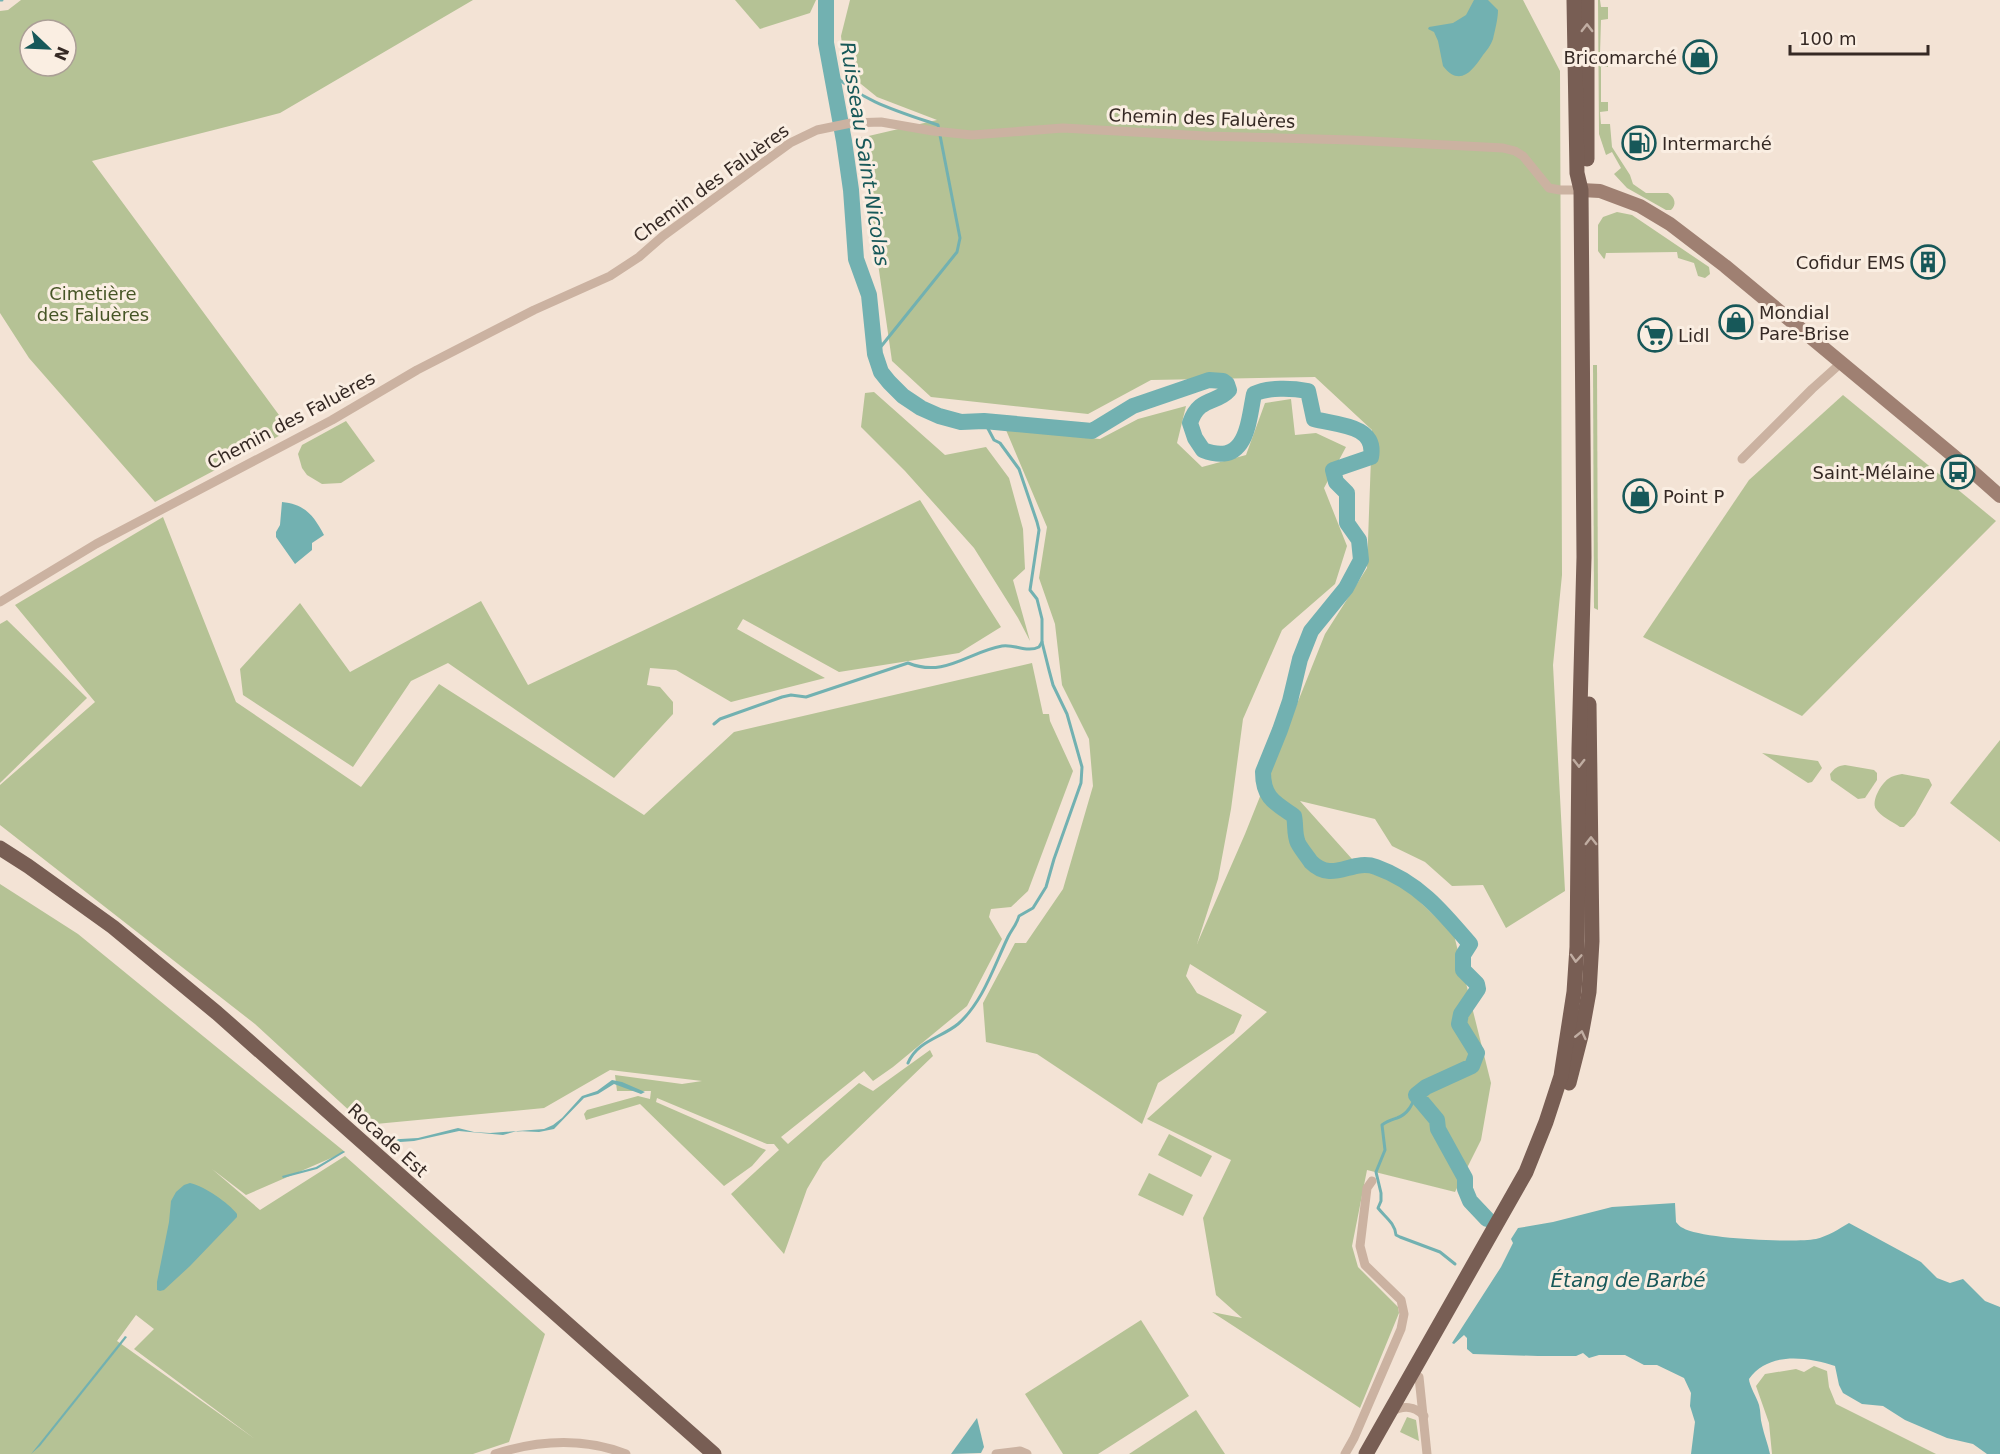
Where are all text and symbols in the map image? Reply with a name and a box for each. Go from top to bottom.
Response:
north arrow [18,18,78,78]
scale bar [1790,18,1928,56]
one-way arrow [1581,24,1593,33]
text: 100 m [1799,28,1857,49]
shop icon: Bricomarché [1682,39,1718,75]
water label: Ruisseau Saint-Nicolas [835,40,895,268]
text: N [50,44,73,64]
place label: Bricomarché [1563,47,1677,68]
street label: Chemin des Faluères [1108,104,1296,132]
street label: Chemin des Faluères [629,120,793,246]
fuel station icon: Intermarché [1621,125,1657,161]
place label: Intermarché [1662,133,1772,154]
building icon: Cofidur EMS [1910,244,1946,280]
place label: Cofidur EMS [1796,252,1905,273]
park label: Cimetière des Faluères [37,283,149,325]
place label: Mondial Pare-Brise [1759,302,1849,344]
shop icon: Mondial Pare-Brise [1718,304,1754,340]
supermarket icon: Lidl [1637,317,1673,353]
place label: Lidl [1678,325,1709,346]
street label: Chemin des Faluères [204,367,378,473]
bus stop icon: Saint-Mélaine [1940,454,1976,490]
place label: Saint-Mélaine [1812,462,1935,483]
shop icon: Point P [1622,478,1658,514]
place label: Point P [1663,486,1724,507]
one-way arrow [1573,758,1585,767]
one-way arrow [1585,837,1598,846]
one-way arrow [1570,953,1583,962]
one-way arrow [1574,1031,1587,1041]
street label: Rocade Est [344,1099,432,1181]
water label: Étang de Barbé [1550,1268,1706,1292]

